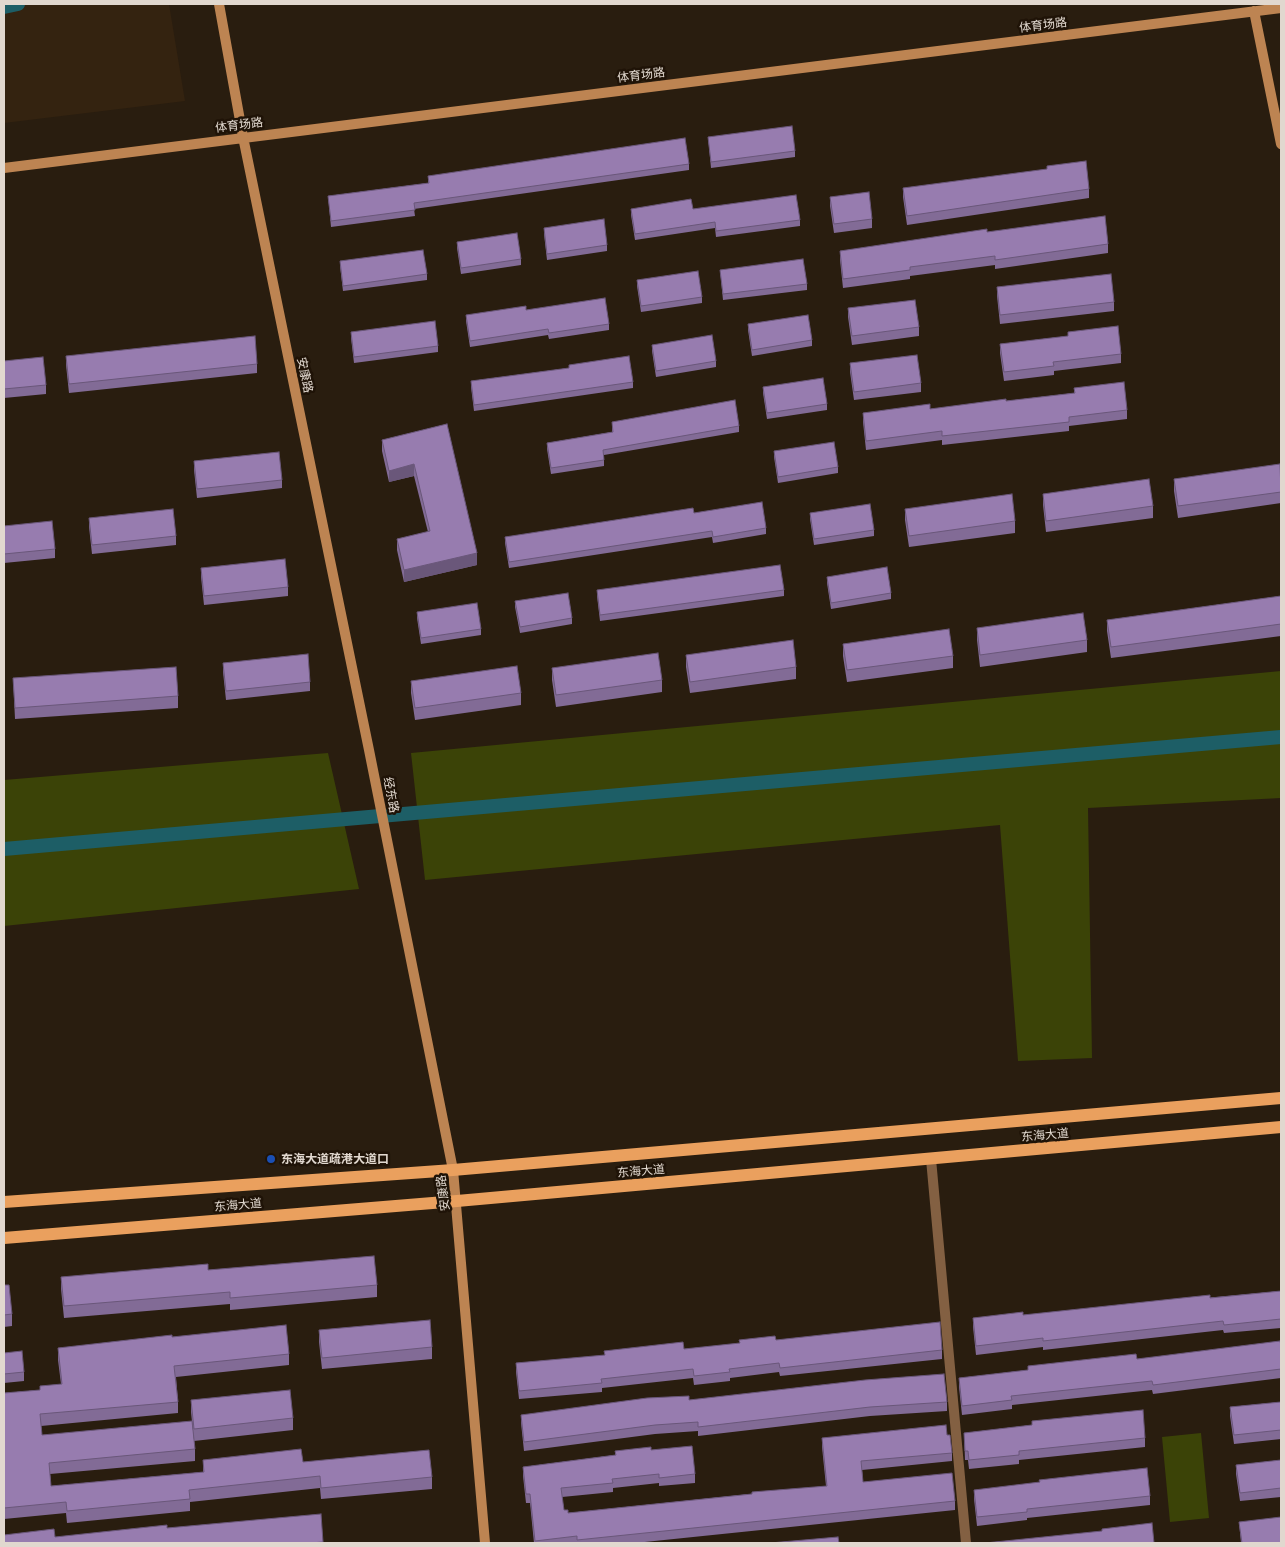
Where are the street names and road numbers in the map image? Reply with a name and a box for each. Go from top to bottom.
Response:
street label: 体育场路 [1018,15,1068,35]
street label: 体育场路 [616,65,666,85]
street label: 体育场路 [214,115,264,135]
street label: 安康路 [294,356,316,394]
street label: 经东路 [380,776,402,814]
street label: 东海大道 [1020,1126,1070,1144]
street label: 东海大道 [616,1162,666,1180]
street label: 安康路 [434,1174,452,1212]
street label: 东海大道 [213,1196,263,1214]

